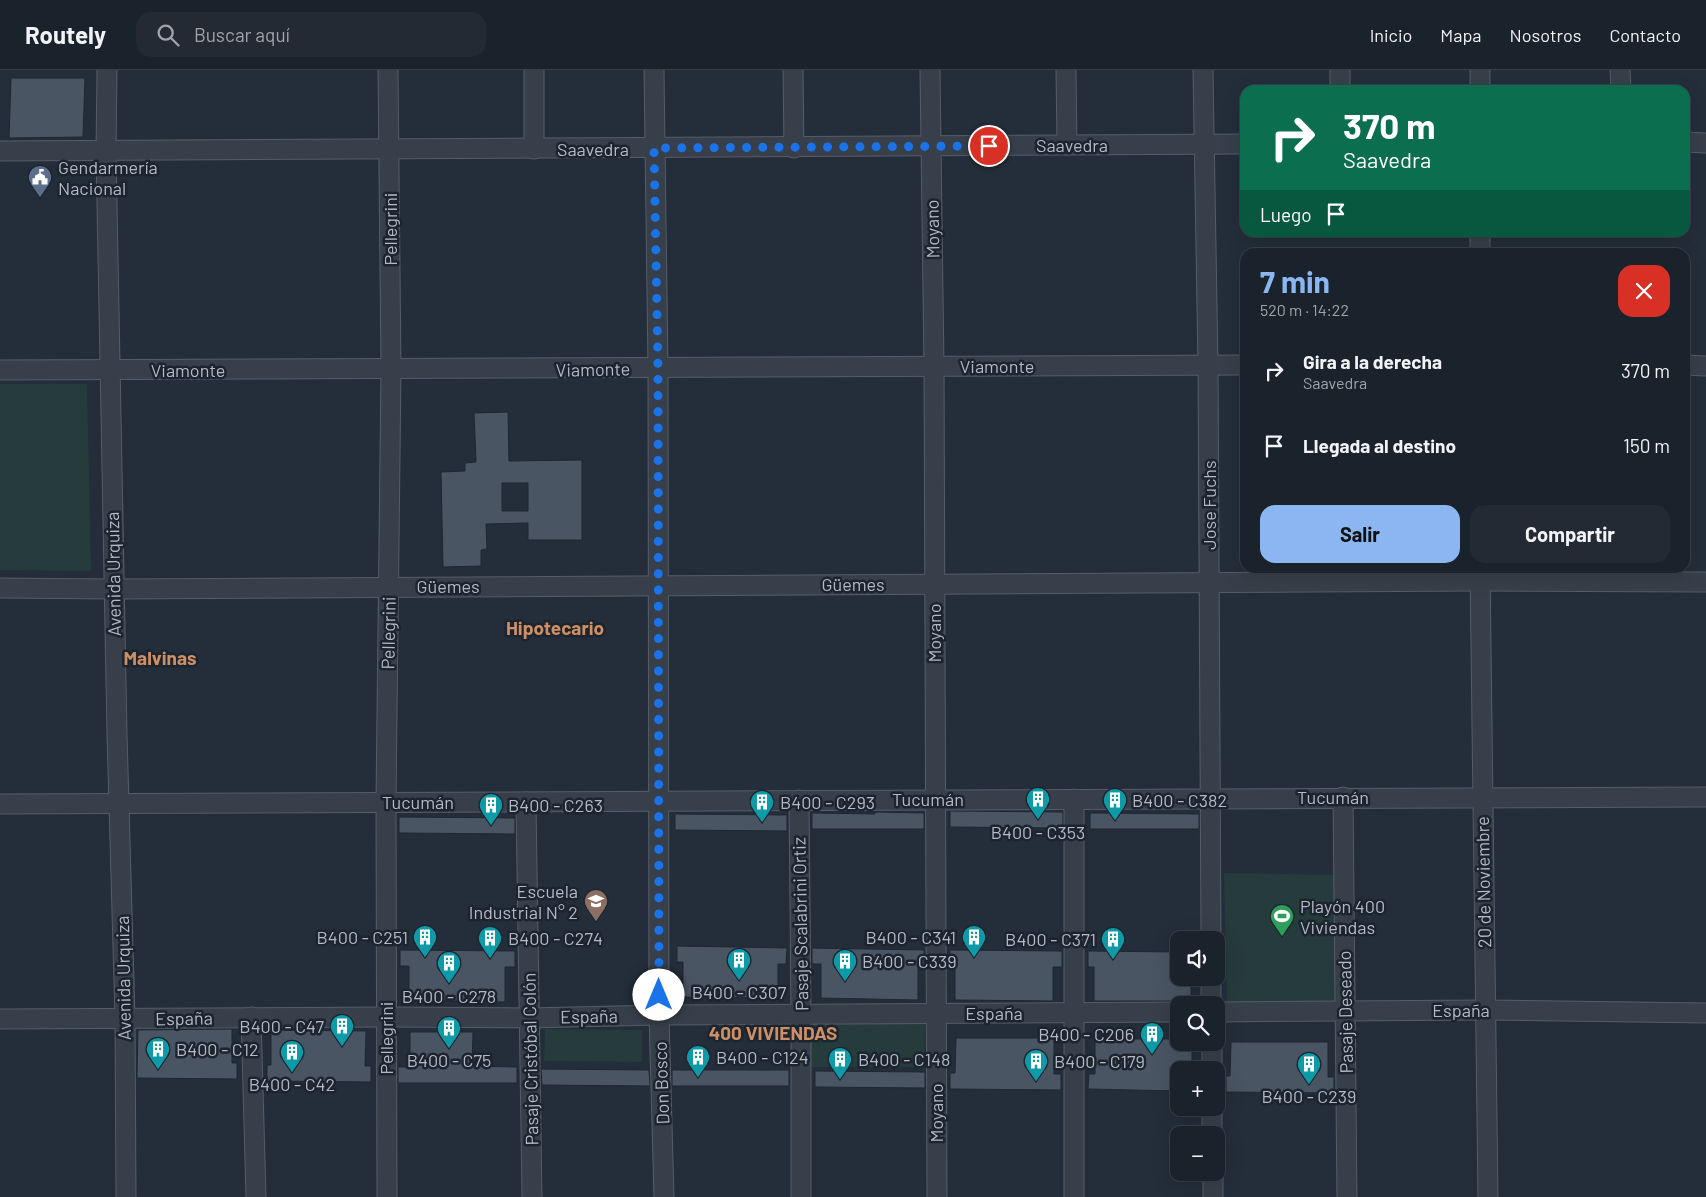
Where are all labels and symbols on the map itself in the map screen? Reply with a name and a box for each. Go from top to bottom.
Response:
pin [968,125,1010,167]
street label: Saavedra [1036,134,1108,156]
street label: Saavedra [557,138,629,160]
place label: Gendarmería Nacional [58,156,158,199]
public building icon: Gendarmería Nacional [27,164,53,198]
street label: Pellegrini [379,193,401,265]
street label: Moyano [920,199,944,259]
street label: Viamonte [960,355,1034,377]
street label: Viamonte [556,357,630,381]
street label: Viamonte [151,359,225,381]
street label: Jose Fuchs [1198,460,1220,550]
street label: Avenida Urquiza [101,512,125,636]
street label: Güemes [821,573,885,595]
street label: Güemes [416,575,480,597]
street label: Pellegrini [376,596,400,670]
street label: Moyano [923,603,945,663]
district label: Hipotecario [506,616,604,639]
district label: Malvinas [124,646,196,669]
building icon: B400 - C353 [1025,786,1051,820]
street label: Tucumán [1297,786,1369,808]
building icon: B400 - C382 [1102,787,1128,821]
street label: Tucumán [892,788,964,810]
building icon: B400 - C293 [749,789,775,823]
place label: B400 - C382 [1132,789,1227,811]
street label: Tucumán [382,791,454,813]
place label: B400 - C293 [780,791,875,813]
building icon: B400 - C263 [478,792,504,826]
place label: B400 - C263 [508,794,603,816]
street label: 20 de Noviembre [1471,816,1495,948]
place label: B400 - C353 [991,821,1085,843]
street label: Pasaje Scalabrini Ortiz [787,837,813,1011]
place label: Escuela Industrial N° 2 [469,880,578,923]
school or university icon: Escuela Industrial N° 2 [583,888,609,922]
place label: Playón 400 Viviendas [1300,895,1385,938]
sports icon: Playón 400 Viviendas [1269,903,1295,937]
street label: Avenida Urquiza [111,916,135,1040]
building icon: B400 - C251 [412,924,438,958]
building icon: B400 - C341 [961,924,987,958]
building icon: B400 - C274 [477,925,503,959]
place label: B400 - C251 [317,926,408,948]
place label: B400 - C341 [865,926,956,948]
building icon: B400 - C371 [1100,926,1126,960]
place label: B400 - C274 [508,927,603,949]
place label: B400 - C371 [1005,928,1096,950]
building icon: B400 - C307 [726,947,752,981]
building icon: B400 - C339 [832,948,858,982]
building icon: B400 - C278 [436,950,462,984]
place label: B400 - C339 [862,950,957,972]
street label: Pasaje Deseado [1333,950,1357,1074]
position arrow [632,968,684,1020]
street label: Pasaje Cristóbal Colón [517,972,543,1146]
place label: B400 - C307 [692,981,787,1003]
place label: B400 - C278 [402,985,496,1007]
street label: España [1432,999,1490,1021]
street label: Pellegrini [375,1002,397,1074]
street label: España [965,1002,1023,1024]
street label: España [560,1004,618,1028]
street label: España [155,1006,213,1030]
building icon: B400 - C47 [329,1013,355,1047]
place label: B400 - C47 [239,1015,324,1037]
building icon: B400 - C75 [436,1015,462,1049]
district label: 400 VIVIENDAS [709,1021,837,1044]
building icon: B400 - C206 [1139,1021,1165,1055]
place label: B400 - C206 [1038,1023,1134,1045]
building icon: B400 - C12 [145,1036,171,1070]
place label: B400 - C12 [176,1038,259,1060]
building icon: B400 - C42 [279,1039,305,1073]
street label: Don Bosco [649,1041,673,1125]
building icon: B400 - C124 [685,1044,711,1078]
place label: B400 - C124 [716,1046,809,1068]
building icon: B400 - C148 [827,1046,853,1080]
place label: B400 - C148 [858,1048,950,1070]
building icon: B400 - C179 [1023,1048,1049,1082]
place label: B400 - C75 [407,1049,491,1071]
place label: B400 - C179 [1054,1050,1145,1072]
building icon: B400 - C239 [1296,1051,1322,1085]
place label: B400 - C42 [249,1073,335,1095]
street label: Moyano [925,1083,947,1143]
place label: B400 - C239 [1262,1085,1356,1107]

